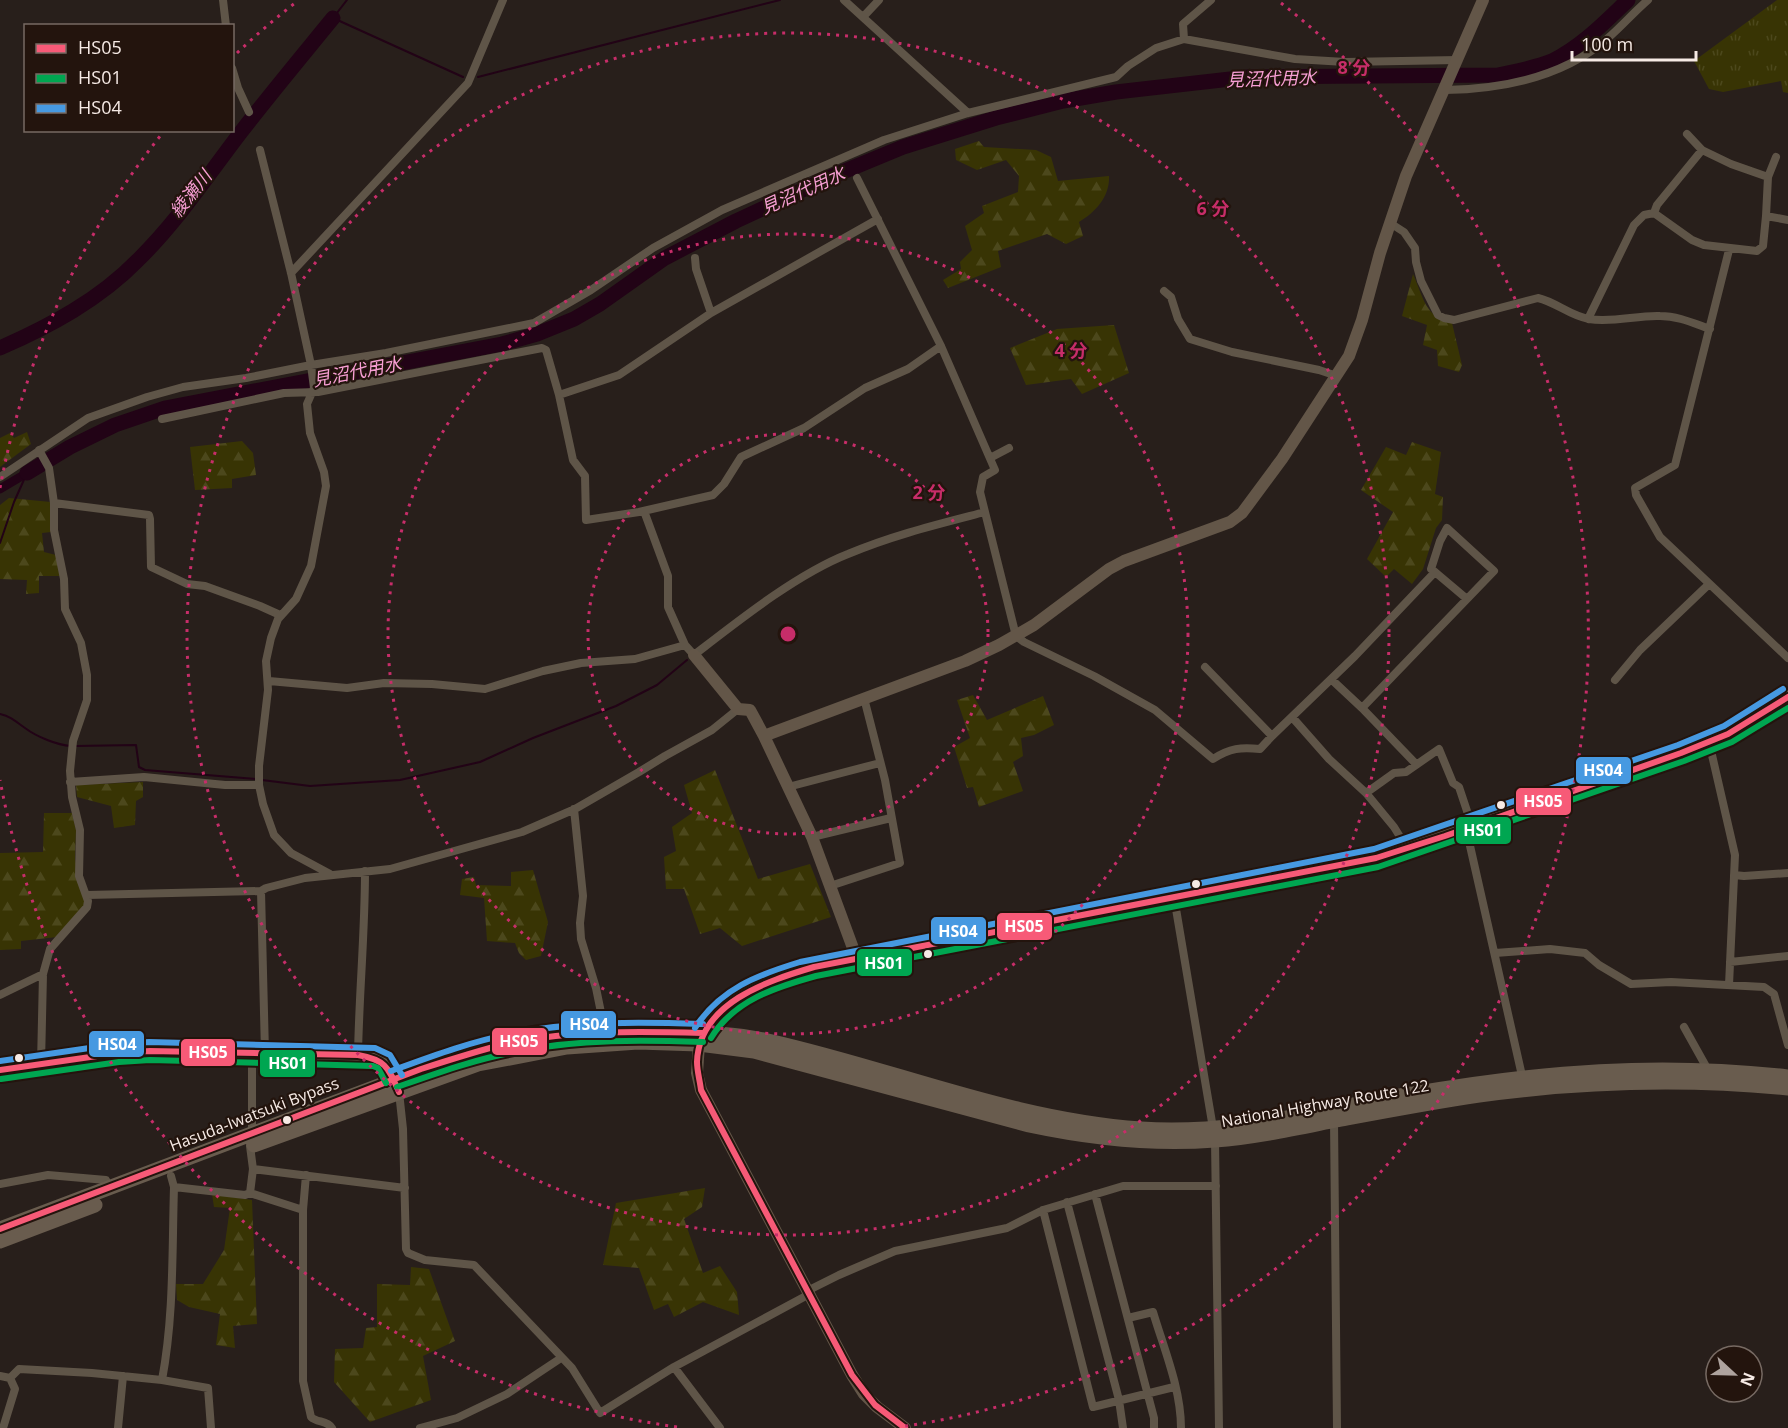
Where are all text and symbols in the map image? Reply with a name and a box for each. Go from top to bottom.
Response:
legend [24,24,234,132]
scale bar [1572,24,1696,62]
text: 100 m [1581,32,1633,56]
text: HS05 [78,35,122,59]
text: 8 分 [1338,55,1370,79]
water label: 見沼代用水 [1226,64,1318,92]
text: HS01 [78,65,122,89]
text: HS04 [78,95,122,119]
water label: 見沼代用水 [757,160,850,219]
water label: 綾瀬川 [164,163,218,222]
text: 6 分 [1197,196,1229,220]
text: 4 分 [1055,338,1087,362]
water label: 見沼代用水 [310,350,405,391]
text: 2 分 [913,480,945,504]
centre of rings [778,624,798,644]
line badge: HS04 [1575,756,1632,785]
text: HS04 [1583,759,1623,781]
line badge: HS05 [1515,787,1572,816]
text: HS05 [1523,790,1563,812]
unlabelled marker [1495,799,1507,811]
line badge: HS01 [1455,816,1512,845]
text: HS01 [1463,819,1503,841]
unlabelled marker [1190,878,1202,890]
line badge: HS05 [996,912,1053,941]
text: HS05 [1004,915,1044,937]
line badge: HS04 [930,916,987,945]
text: HS04 [938,920,978,942]
line badge: HS01 [856,948,913,977]
unlabelled marker [922,948,934,960]
text: HS01 [864,952,904,974]
line badge: HS04 [560,1010,617,1039]
text: HS04 [569,1013,609,1035]
line badge: HS05 [491,1027,548,1056]
line badge: HS04 [88,1030,145,1058]
text: HS05 [499,1030,539,1052]
text: HS04 [97,1033,137,1055]
line badge: HS05 [180,1038,236,1067]
text: HS05 [188,1041,228,1063]
line badge: HS01 [259,1049,316,1078]
unlabelled marker [13,1052,25,1064]
text: HS01 [268,1052,308,1074]
street label: Hasuda-Iwatsuki Bypass [166,1072,342,1156]
street label: National Highway Route 122 [1219,1074,1431,1132]
unlabelled marker [281,1114,293,1126]
north arrow [1704,1344,1764,1404]
text: N [1735,1369,1761,1390]

